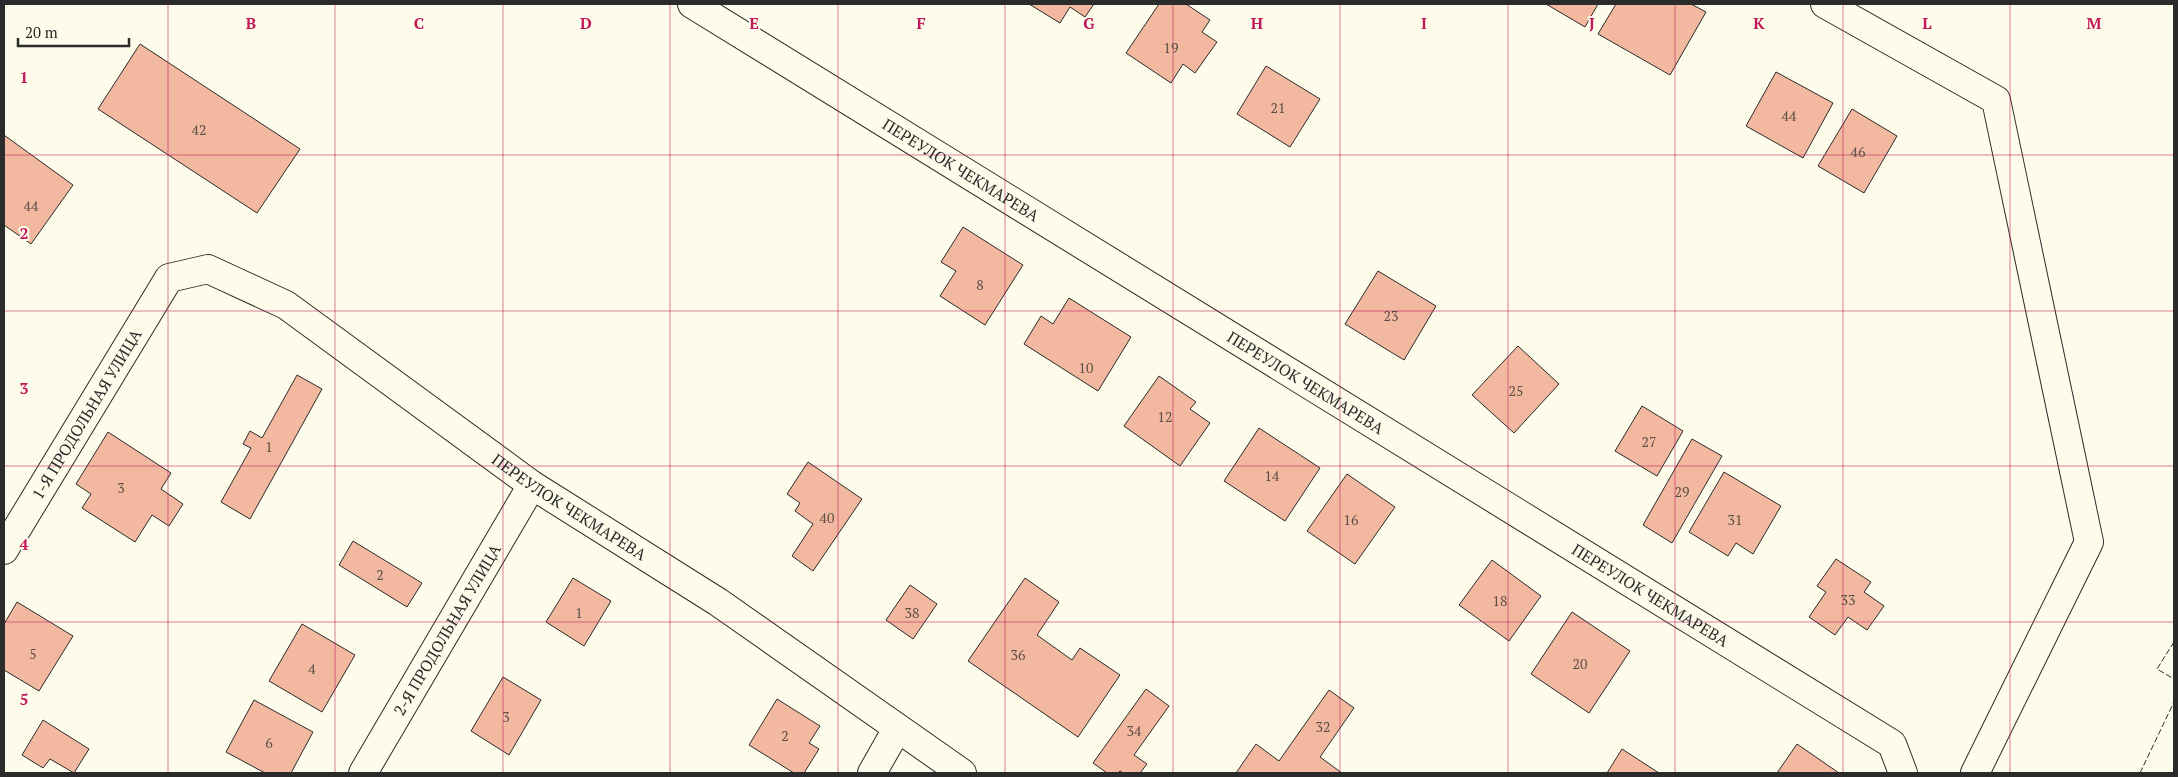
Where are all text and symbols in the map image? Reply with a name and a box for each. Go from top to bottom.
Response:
text: B [246,12,256,34]
text: C [414,12,424,34]
text: D [580,12,592,34]
text: E [749,12,759,34]
text: F [916,12,926,34]
text: G [1083,12,1095,34]
text: H [1251,12,1263,34]
text: I [1421,12,1427,34]
text: J [1589,12,1595,34]
text: K [1753,12,1765,34]
text: L [1922,12,1932,34]
text: M [2087,12,2102,34]
scale bar [18,15,129,47]
text: 20 m [25,22,58,42]
house number: 19 [1164,38,1178,57]
text: 1 [19,66,29,88]
house number: 21 [1271,98,1285,117]
house number: 44 [1782,106,1797,125]
street label: ПЕРЕУЛОК ЧЕКМАРЕВА [878,113,1044,227]
house number: 42 [192,120,206,139]
house number: 46 [1851,142,1866,161]
house number: 44 [24,196,39,215]
text: 2 [19,222,29,244]
house number: 8 [976,275,984,294]
house number: 23 [1384,306,1398,325]
street label: 1-Я ПРОДОЛЬНАЯ УЛИЦА [26,325,147,503]
street label: ПЕРЕУЛОК ЧЕКМАРЕВА [1223,326,1388,439]
house number: 10 [1079,358,1093,377]
text: 3 [19,377,29,399]
house number: 25 [1509,381,1523,400]
house number: 12 [1158,407,1172,426]
house number: 27 [1642,432,1656,451]
house number: 1 [265,437,273,456]
street label: ПЕРЕУЛОК ЧЕКМАРЕВА [487,448,651,565]
house number: 14 [1265,466,1280,485]
house number: 3 [117,478,125,497]
house number: 29 [1675,482,1689,501]
house number: 40 [820,508,834,527]
house number: 16 [1344,510,1359,529]
house number: 31 [1728,510,1742,529]
text: 4 [19,533,29,555]
street label: ПЕРЕУЛОК ЧЕКМАРЕВА [1568,538,1733,652]
street label: 2-Я ПРОДОЛЬНАЯ УЛИЦА [388,540,506,720]
house number: 2 [376,565,384,584]
house number: 33 [1841,590,1855,609]
house number: 18 [1493,591,1507,610]
house number: 1 [575,603,583,622]
house number: 38 [905,603,919,622]
house number: 5 [29,644,37,663]
house number: 36 [1011,645,1026,664]
house number: 20 [1573,654,1587,673]
house number: 4 [308,659,316,678]
text: 5 [19,688,29,710]
house number: 3 [502,707,510,726]
house number: 32 [1316,717,1330,736]
house number: 34 [1127,721,1142,740]
house number: 2 [781,726,789,745]
house number: 6 [265,733,273,752]

